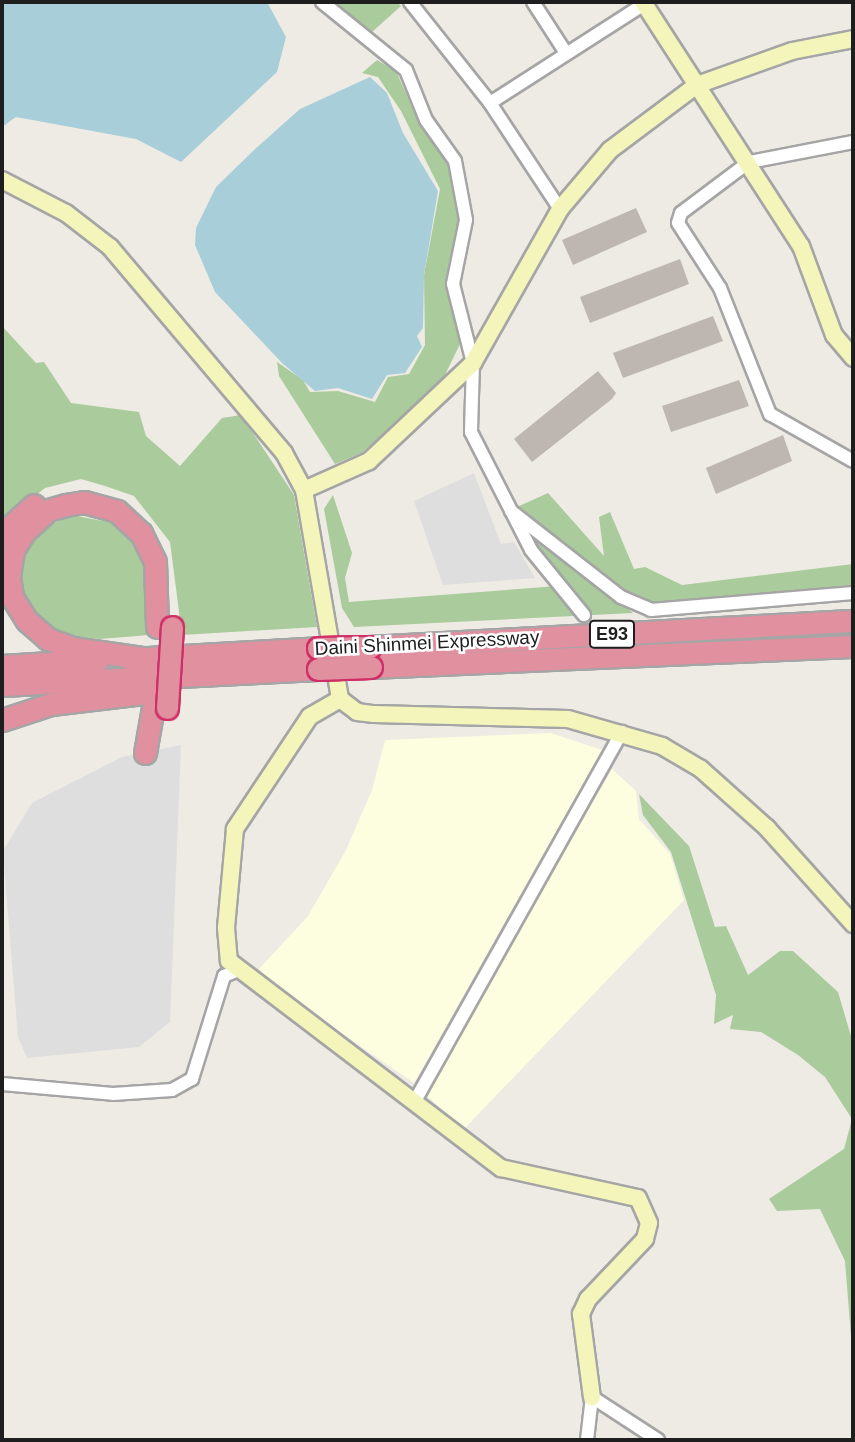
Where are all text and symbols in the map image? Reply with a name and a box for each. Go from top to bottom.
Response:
road number: E93 [588,620,636,648]
street label: Daini Shinmei Expressway [314,626,540,660]

